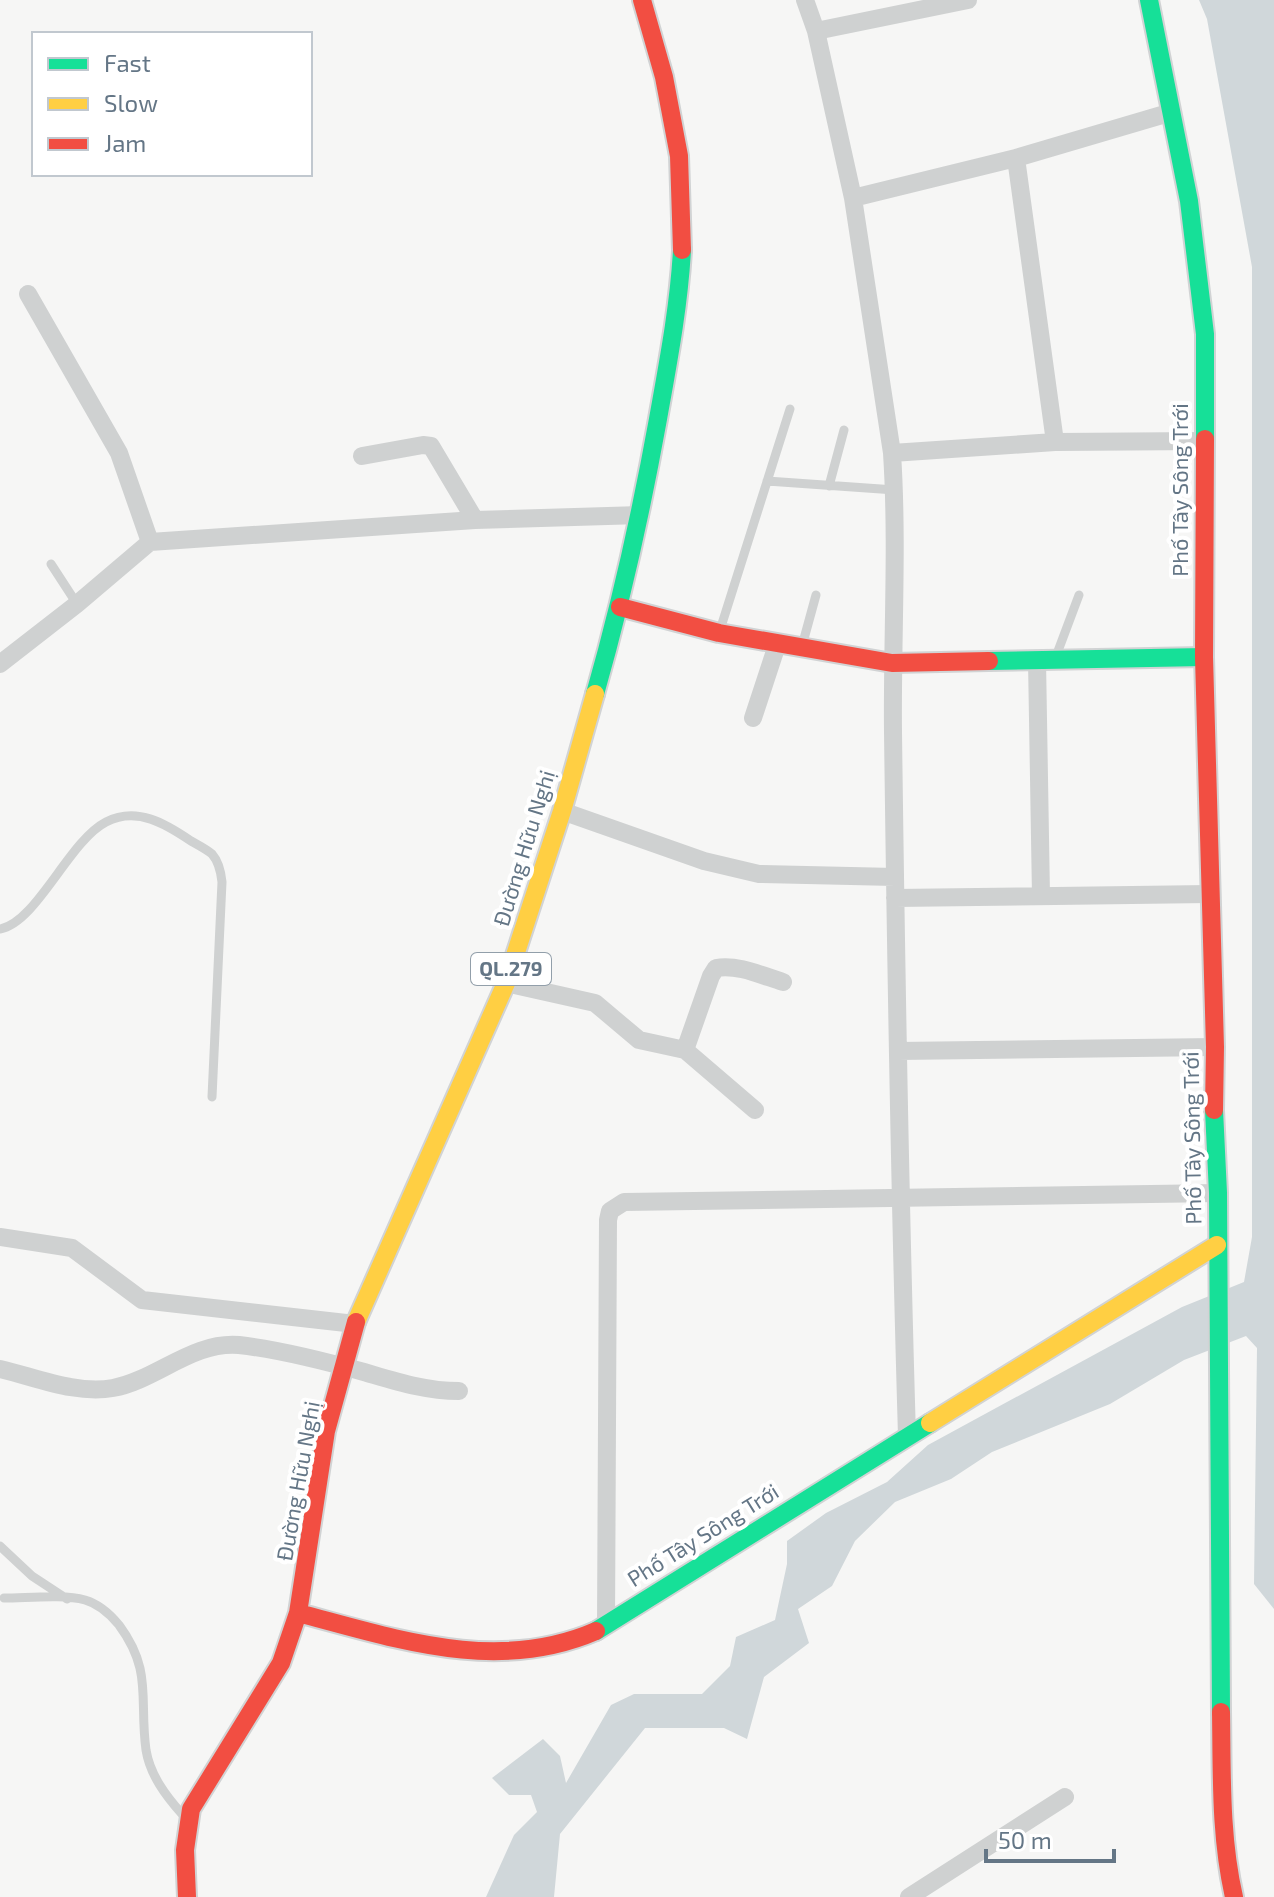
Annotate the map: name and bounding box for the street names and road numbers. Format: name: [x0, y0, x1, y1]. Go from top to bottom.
street label: Phố Tây Sông Trới: [1166, 403, 1192, 577]
street label: Đường Hữu Nghị: [487, 767, 559, 929]
road number: QL.279: [471, 953, 551, 985]
street label: Phố Tây Sông Trới: [1176, 1051, 1206, 1225]
street label: Đường Hữu Nghị: [270, 1399, 324, 1563]
street label: Phố Tây Sông Trới: [622, 1477, 783, 1591]

